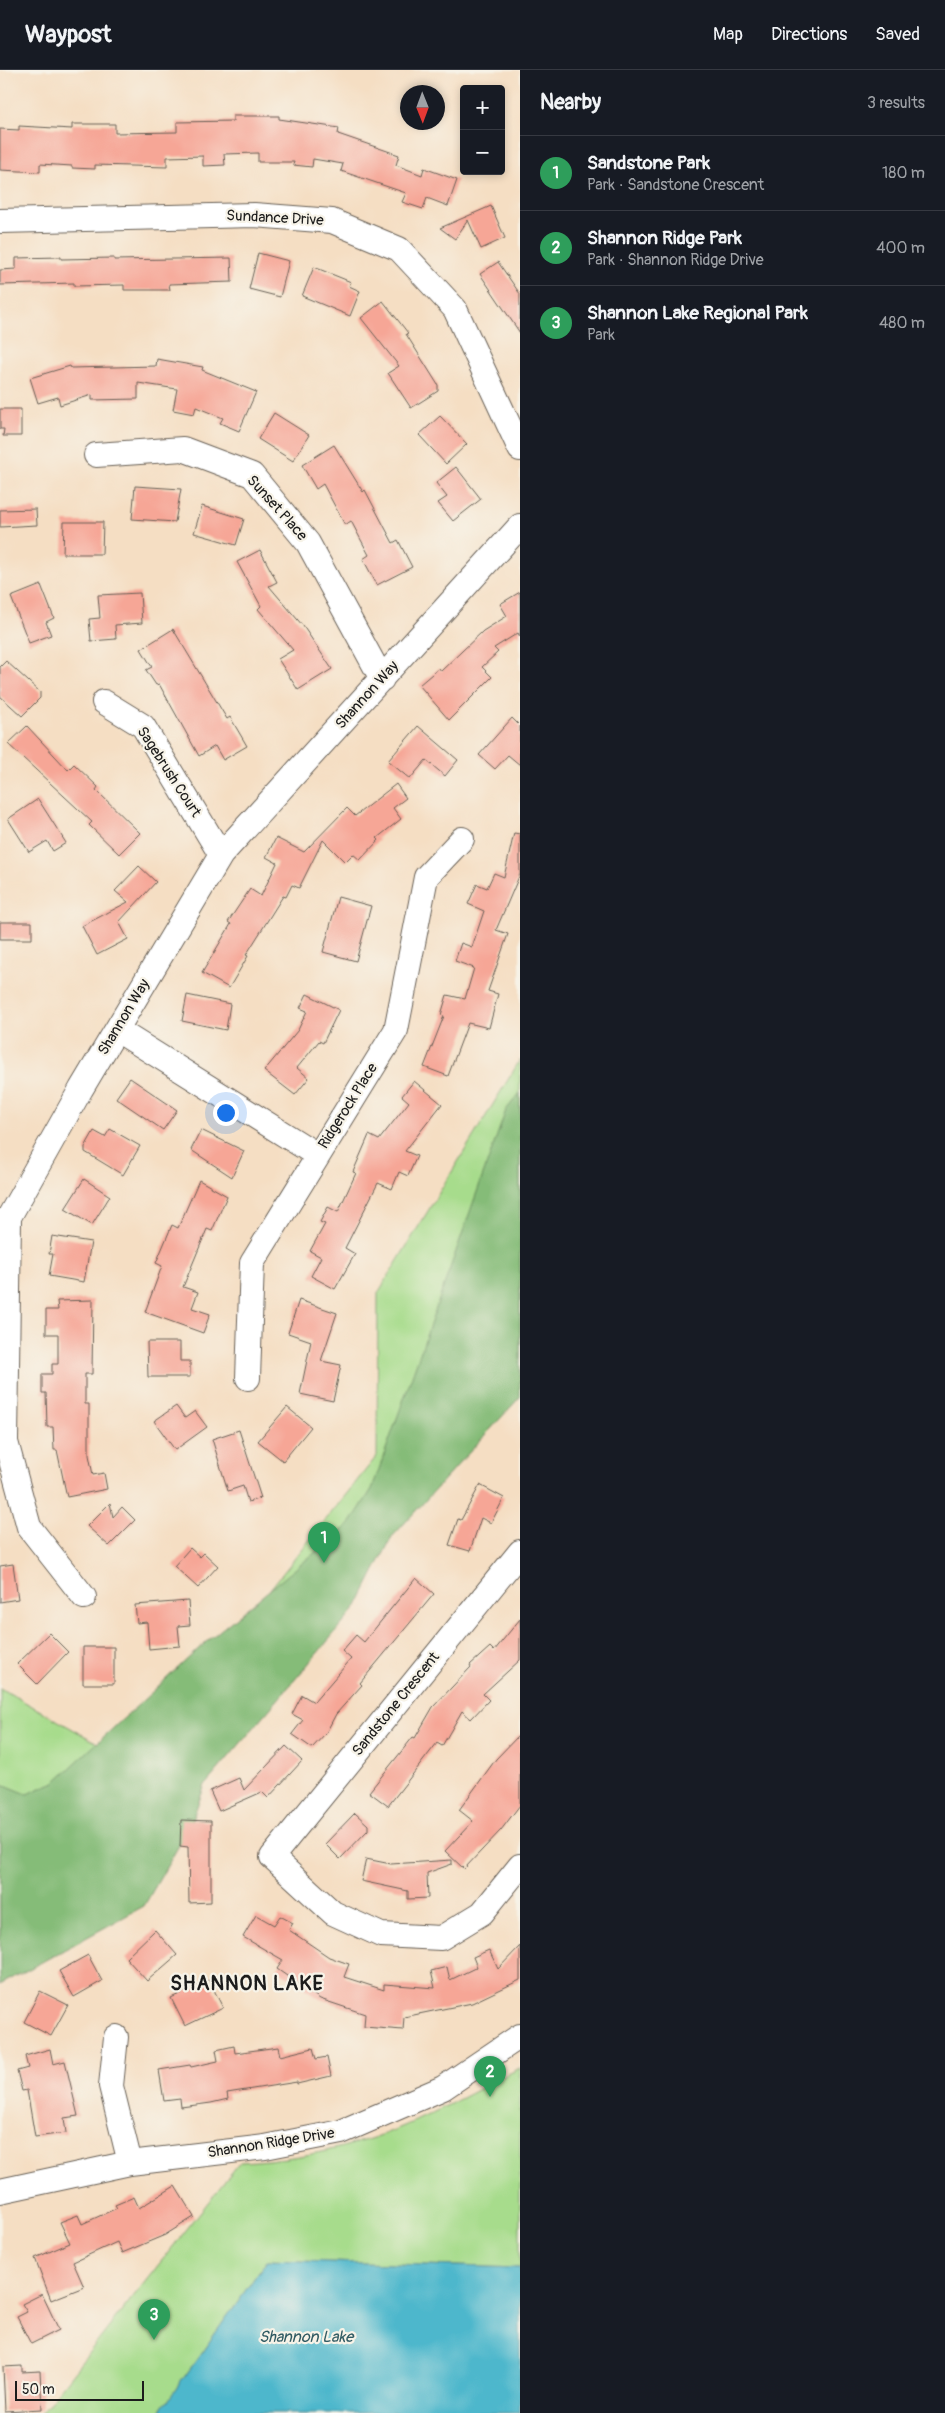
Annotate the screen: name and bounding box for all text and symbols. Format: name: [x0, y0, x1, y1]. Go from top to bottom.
text: Waypost: [25, 20, 112, 49]
text: Map: [713, 23, 743, 46]
text: Directions: [771, 23, 847, 46]
text: Saved: [875, 23, 920, 46]
north arrow: [400, 85, 445, 130]
map controls: [460, 85, 505, 175]
button: +: [460, 85, 505, 130]
text: Nearby: [540, 89, 601, 116]
text: 3 results: [867, 93, 925, 113]
button: −: [460, 130, 505, 175]
text: Sandstone Park: [587, 151, 710, 175]
text: 1: [553, 163, 559, 183]
text: 180 m: [882, 163, 925, 183]
text: Park · Sandstone Crescent: [587, 175, 764, 195]
street label: Sundance Drive: [226, 206, 325, 230]
text: Shannon Ridge Park: [587, 226, 742, 250]
text: 2: [552, 238, 560, 258]
text: 400 m: [876, 238, 925, 258]
text: Park · Shannon Ridge Drive: [587, 250, 764, 270]
text: Shannon Lake Regional Park: [587, 301, 808, 325]
text: 3: [552, 313, 560, 333]
text: 480 m: [879, 313, 925, 333]
text: Park: [587, 325, 615, 345]
street label: Sunset Place: [243, 471, 312, 545]
street label: Shannon Way: [331, 656, 403, 733]
street label: Sagebrush Court: [133, 723, 206, 822]
street label: Shannon Way: [94, 975, 154, 1059]
street label: Ridgerock Place: [314, 1059, 382, 1152]
your location: [213, 1100, 239, 1126]
pin: 1: [308, 1522, 340, 1563]
street label: Sandstone Crescent: [348, 1647, 444, 1760]
district label: SHANNON LAKE: [170, 1971, 324, 1996]
pin: 2: [474, 2056, 506, 2097]
street label: Shannon Ridge Drive: [206, 2124, 336, 2162]
pin: 3: [138, 2299, 170, 2340]
water label: Shannon Lake: [259, 2327, 355, 2347]
scale bar: [15, 2378, 144, 2401]
text: 50 m: [22, 2381, 55, 2398]

